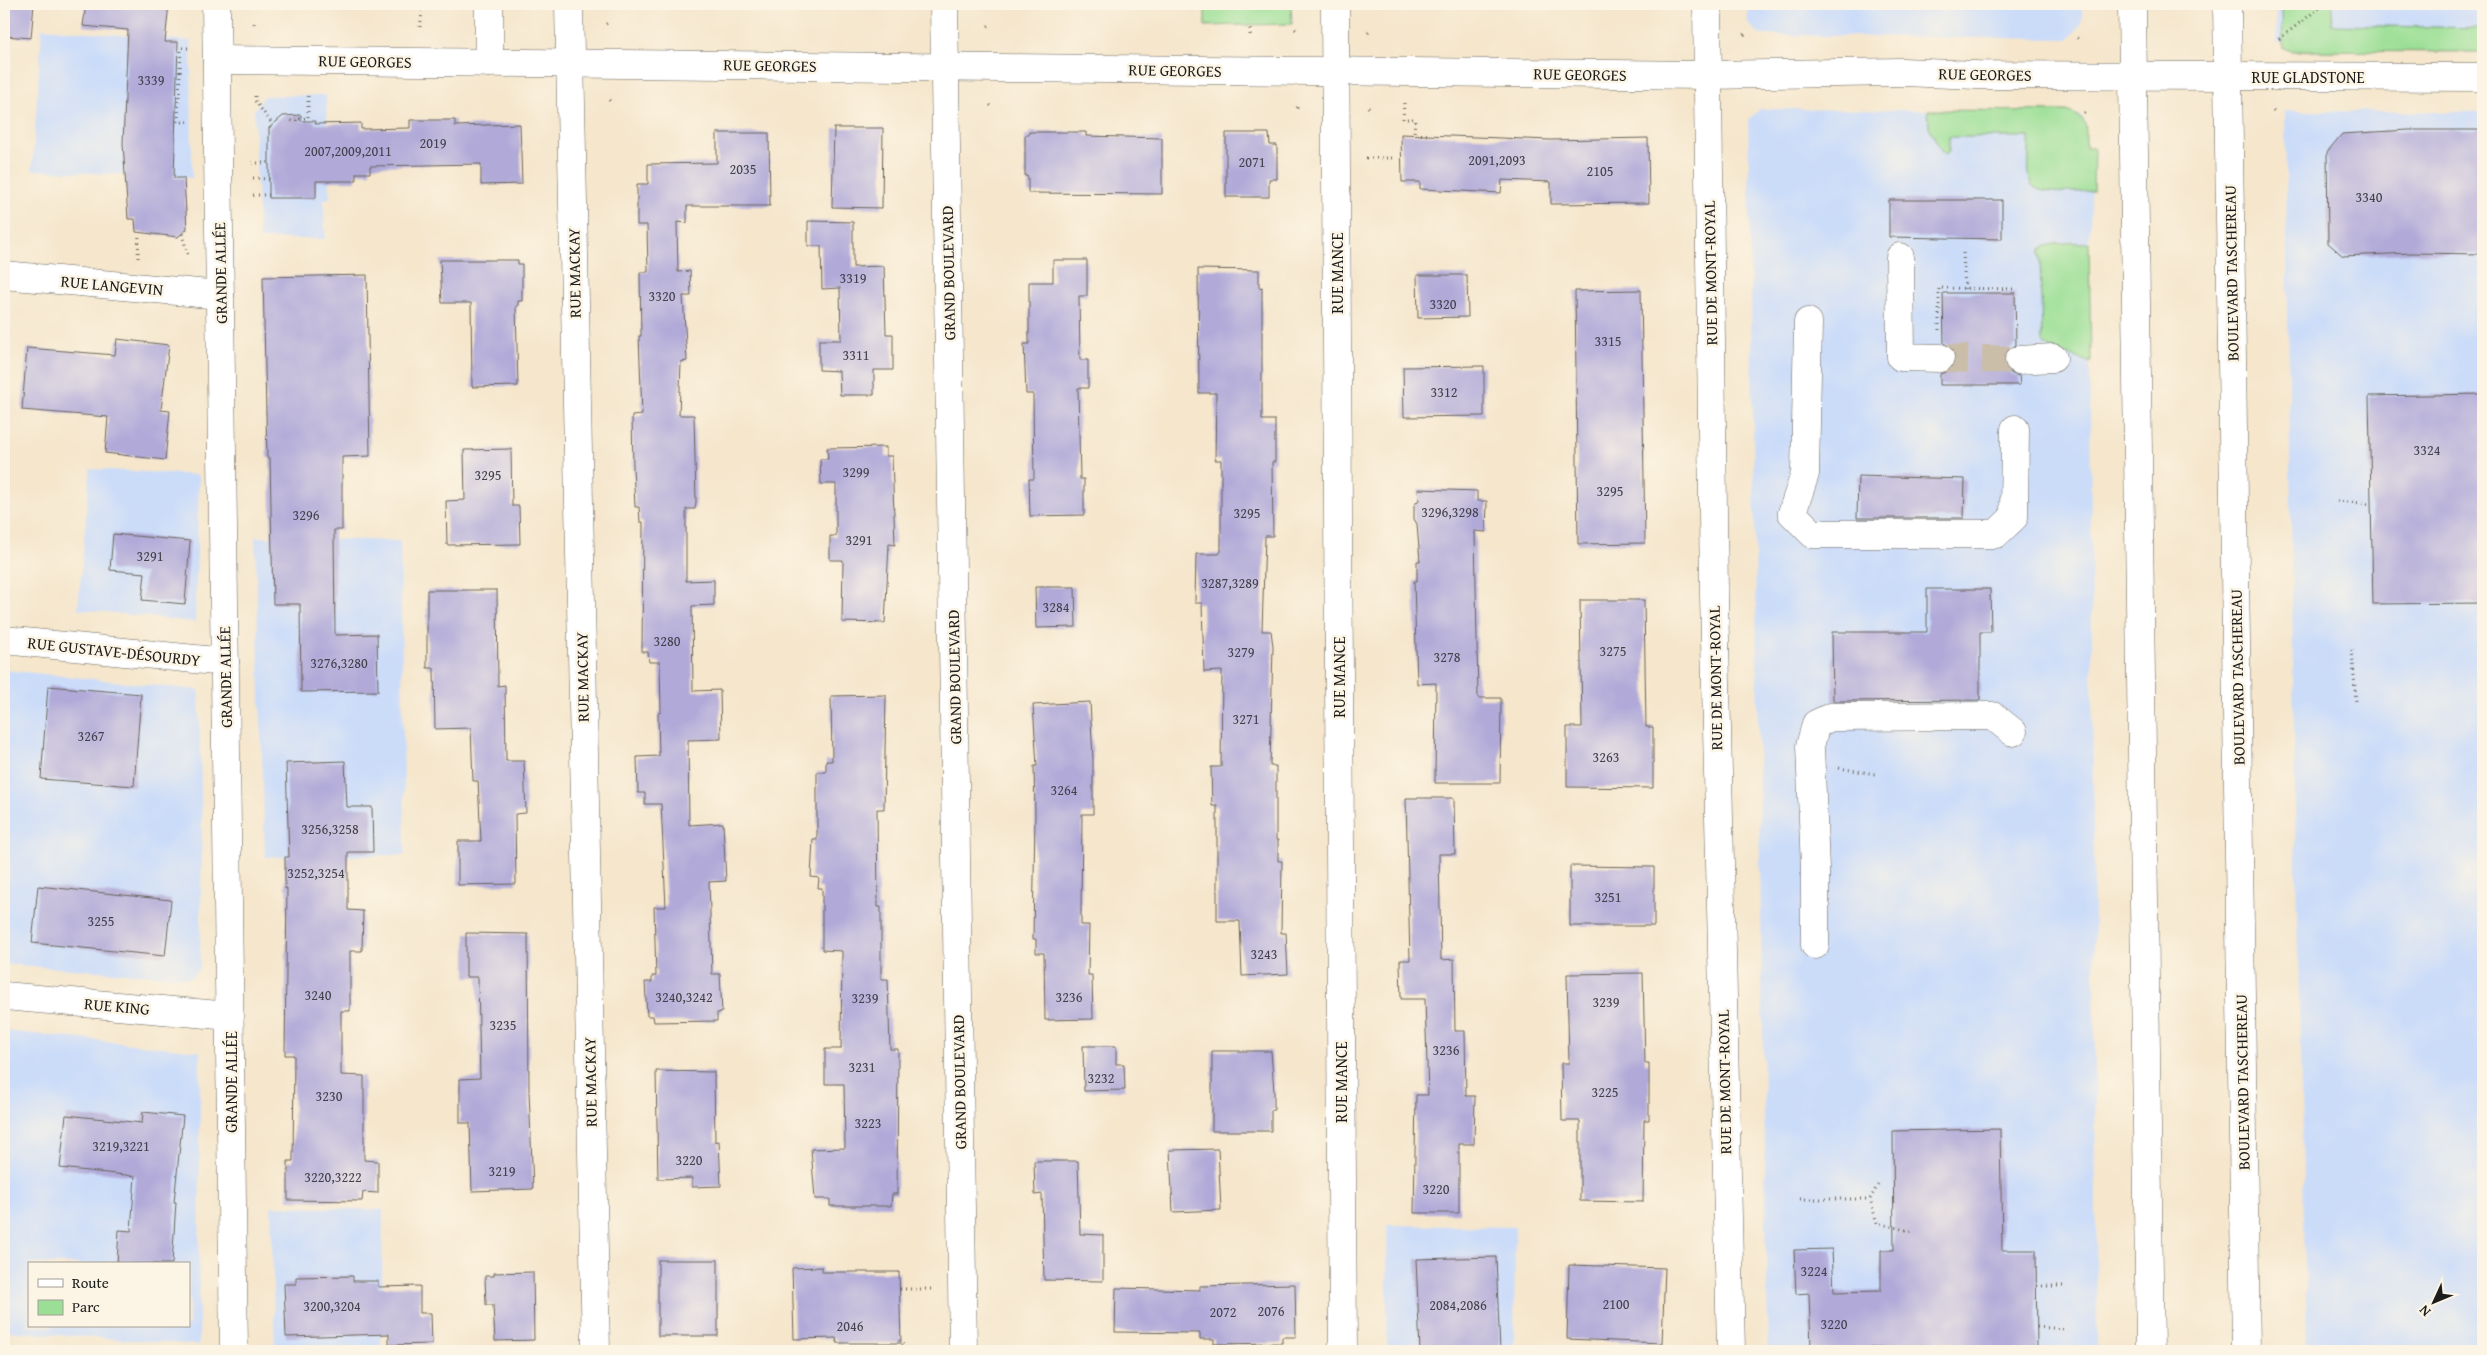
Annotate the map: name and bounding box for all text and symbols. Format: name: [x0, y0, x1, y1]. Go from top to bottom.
street label: RUE GEORGES: [318, 48, 412, 74]
street label: RUE GEORGES: [723, 52, 817, 78]
street label: RUE GEORGES: [1128, 57, 1222, 83]
street label: RUE GEORGES: [1533, 61, 1627, 87]
street label: RUE GEORGES: [1938, 61, 2032, 87]
street label: RUE GLADSTONE: [2251, 65, 2365, 89]
house number: 3339: [138, 70, 165, 90]
house number: 2019: [420, 133, 447, 153]
house number: 2007,2009,2011: [304, 141, 392, 161]
house number: 2091,2093: [1468, 150, 1526, 170]
house number: 2071: [1239, 152, 1265, 172]
house number: 2035: [730, 159, 756, 179]
house number: 2105: [1587, 161, 1613, 181]
street label: BOULEVARD TASCHEREAU: [2217, 184, 2245, 361]
house number: 3340: [2356, 187, 2383, 207]
street label: RUE DE MONT-ROYAL: [1697, 200, 1723, 346]
street label: GRAND BOULEVARD: [935, 205, 961, 341]
street label: GRANDE ALLÉE: [207, 222, 233, 324]
street label: RUE MACKAY: [561, 227, 587, 318]
street label: RUE MANCE: [1325, 232, 1349, 314]
house number: 3319: [840, 268, 867, 288]
street label: RUE LANGEVIN: [60, 269, 165, 301]
house number: 3320: [649, 286, 676, 306]
house number: 3320: [1430, 294, 1457, 314]
house number: 3315: [1595, 331, 1621, 351]
house number: 3311: [843, 345, 869, 365]
house number: 3312: [1431, 382, 1457, 402]
house number: 3324: [2414, 440, 2441, 460]
house number: 3299: [843, 462, 870, 482]
house number: 3295: [475, 465, 501, 485]
house number: 3295: [1597, 481, 1623, 501]
house number: 3296,3298: [1421, 502, 1479, 522]
house number: 3295: [1234, 503, 1260, 523]
house number: 3296: [293, 505, 320, 525]
house number: 3291: [846, 530, 872, 550]
house number: 3291: [137, 546, 163, 566]
house number: 3287,3289: [1201, 573, 1259, 593]
street label: BOULEVARD TASCHEREAU: [2223, 588, 2251, 765]
house number: 3284: [1043, 597, 1070, 617]
street label: RUE DE MONT-ROYAL: [1702, 605, 1728, 751]
street label: GRAND BOULEVARD: [941, 609, 967, 745]
street label: GRANDE ALLÉE: [212, 626, 238, 728]
street label: RUE GUSTAVE-DÉSOURDY: [26, 630, 202, 672]
street label: RUE MACKAY: [569, 631, 595, 722]
house number: 3280: [654, 631, 681, 651]
street label: RUE MANCE: [1327, 636, 1351, 718]
house number: 3275: [1600, 641, 1626, 661]
house number: 3279: [1228, 642, 1255, 662]
house number: 3278: [1434, 647, 1461, 667]
house number: 3276,3280: [310, 653, 368, 673]
house number: 3271: [1233, 709, 1259, 729]
house number: 3267: [78, 726, 105, 746]
house number: 3263: [1593, 747, 1619, 767]
house number: 3264: [1051, 780, 1078, 800]
house number: 3256,3258: [301, 819, 359, 839]
house number: 3252,3254: [287, 863, 345, 883]
house number: 3251: [1595, 887, 1621, 907]
house number: 3255: [88, 911, 114, 931]
house number: 3243: [1251, 944, 1277, 964]
house number: 3240: [305, 985, 332, 1005]
house number: 3240,3242: [655, 987, 713, 1007]
house number: 3236: [1056, 987, 1083, 1007]
house number: 3239: [852, 988, 879, 1008]
street label: RUE KING: [83, 991, 151, 1021]
house number: 3239: [1593, 992, 1620, 1012]
street label: BOULEVARD TASCHEREAU: [2228, 993, 2256, 1170]
street label: RUE DE MONT-ROYAL: [1711, 1009, 1737, 1155]
street label: GRAND BOULEVARD: [946, 1014, 972, 1150]
house number: 3235: [490, 1015, 516, 1035]
street label: GRANDE ALLÉE: [219, 1031, 243, 1133]
street label: RUE MACKAY: [577, 1036, 603, 1127]
house number: 3236: [1433, 1040, 1460, 1060]
street label: RUE MANCE: [1329, 1041, 1353, 1123]
house number: 3231: [849, 1057, 875, 1077]
house number: 3232: [1088, 1068, 1114, 1088]
house number: 3225: [1592, 1082, 1618, 1102]
house number: 3230: [316, 1086, 343, 1106]
house number: 3223: [855, 1113, 881, 1133]
house number: 3219,3221: [92, 1136, 150, 1156]
house number: 3220: [676, 1150, 703, 1170]
house number: 3219: [489, 1161, 516, 1181]
house number: 3220,3222: [304, 1167, 362, 1187]
house number: 3220: [1423, 1179, 1450, 1199]
house number: 3224: [1801, 1261, 1828, 1281]
legend: [28, 1262, 190, 1328]
text: Route: [72, 1272, 109, 1293]
north arrow: [2410, 1278, 2460, 1328]
house number: 2100: [1603, 1294, 1630, 1314]
house number: 2084,2086: [1429, 1295, 1487, 1315]
text: Parc: [72, 1296, 100, 1317]
house number: 3200,3204: [303, 1296, 361, 1316]
text: N: [2414, 1300, 2435, 1321]
house number: 2076: [1258, 1301, 1285, 1321]
house number: 2072: [1210, 1302, 1236, 1322]
house number: 3220: [1821, 1314, 1848, 1334]
house number: 2046: [837, 1316, 864, 1336]

